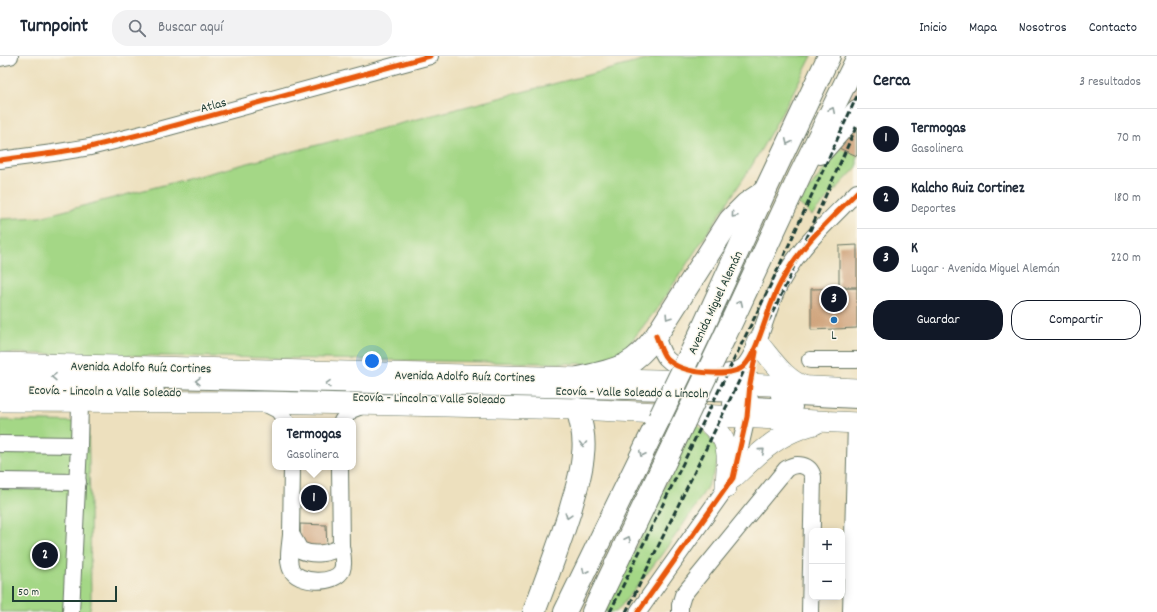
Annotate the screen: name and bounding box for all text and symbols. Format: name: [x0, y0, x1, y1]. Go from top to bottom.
search box: [112, 10, 392, 46]
text: Turnpoint: [20, 14, 88, 41]
icon: search: [126, 17, 148, 39]
text: Buscar aquí: [158, 17, 223, 39]
text: Inicio: [919, 18, 947, 38]
text: Mapa: [969, 18, 997, 38]
text: Nosotros: [1019, 18, 1067, 38]
text: Contacto: [1089, 18, 1137, 38]
text: Cerca: [873, 70, 910, 94]
text: 3 resultados: [1079, 73, 1141, 92]
street label: Atlas: [198, 94, 229, 119]
one-way arrow: [827, 106, 835, 114]
text: Termogas: [911, 118, 966, 140]
text: 1: [885, 129, 887, 148]
text: 70 m: [1117, 129, 1141, 148]
one-way arrow: [785, 137, 793, 145]
text: Gasolinera: [911, 140, 963, 159]
text: Kalcho Ruiz Cortinez: [911, 178, 1024, 200]
text: 2: [883, 189, 889, 208]
text: 180 m: [1114, 189, 1141, 208]
text: Deportes: [911, 200, 956, 219]
one-way arrow: [732, 211, 739, 218]
text: K: [911, 238, 918, 260]
street label: Avenida Miguel Alemán: [684, 248, 749, 358]
text: 3: [883, 249, 889, 268]
text: 220 m: [1111, 249, 1141, 268]
text: Lugar · Avenida Miguel Alemán: [911, 260, 1060, 279]
pin: 3: [821, 284, 847, 314]
one-way arrow: [735, 299, 743, 307]
button: Guardar: [873, 300, 1003, 340]
button: Compartir: [1011, 300, 1141, 340]
one-way arrow: [665, 313, 673, 320]
marker: L: [829, 315, 839, 325]
place label: L: [831, 327, 837, 346]
your location: [362, 351, 382, 371]
street label: Avenida Adolfo Ruíz Cortines: [70, 358, 212, 379]
street label: Avenida Adolfo Ruíz Cortines: [394, 367, 536, 388]
one-way arrow: [51, 373, 57, 381]
one-way arrow: [195, 377, 201, 385]
one-way arrow: [325, 380, 331, 388]
street label: Ecovía - Lincoln a Valle Soleado: [28, 382, 182, 403]
street label: Ecovía - Valle Soleado a Lincoln: [555, 383, 708, 404]
street label: Ecovía - Lincoln a Valle Soleado: [352, 389, 506, 410]
popup: [272, 418, 356, 470]
text: Termogas: [286, 424, 342, 446]
one-way arrow: [579, 441, 587, 447]
text: Gasolinera: [286, 446, 339, 465]
one-way arrow: [639, 449, 647, 457]
one-way arrow: [757, 449, 765, 456]
pin: 1: [301, 483, 327, 513]
one-way arrow: [564, 513, 573, 520]
map controls: [809, 528, 845, 600]
button: +: [809, 528, 845, 564]
one-way arrow: [623, 536, 631, 543]
pin: 2: [32, 540, 58, 570]
button: −: [809, 564, 845, 600]
one-way arrow: [582, 567, 590, 574]
scale bar: [12, 584, 117, 603]
text: 50 m: [18, 585, 39, 601]

